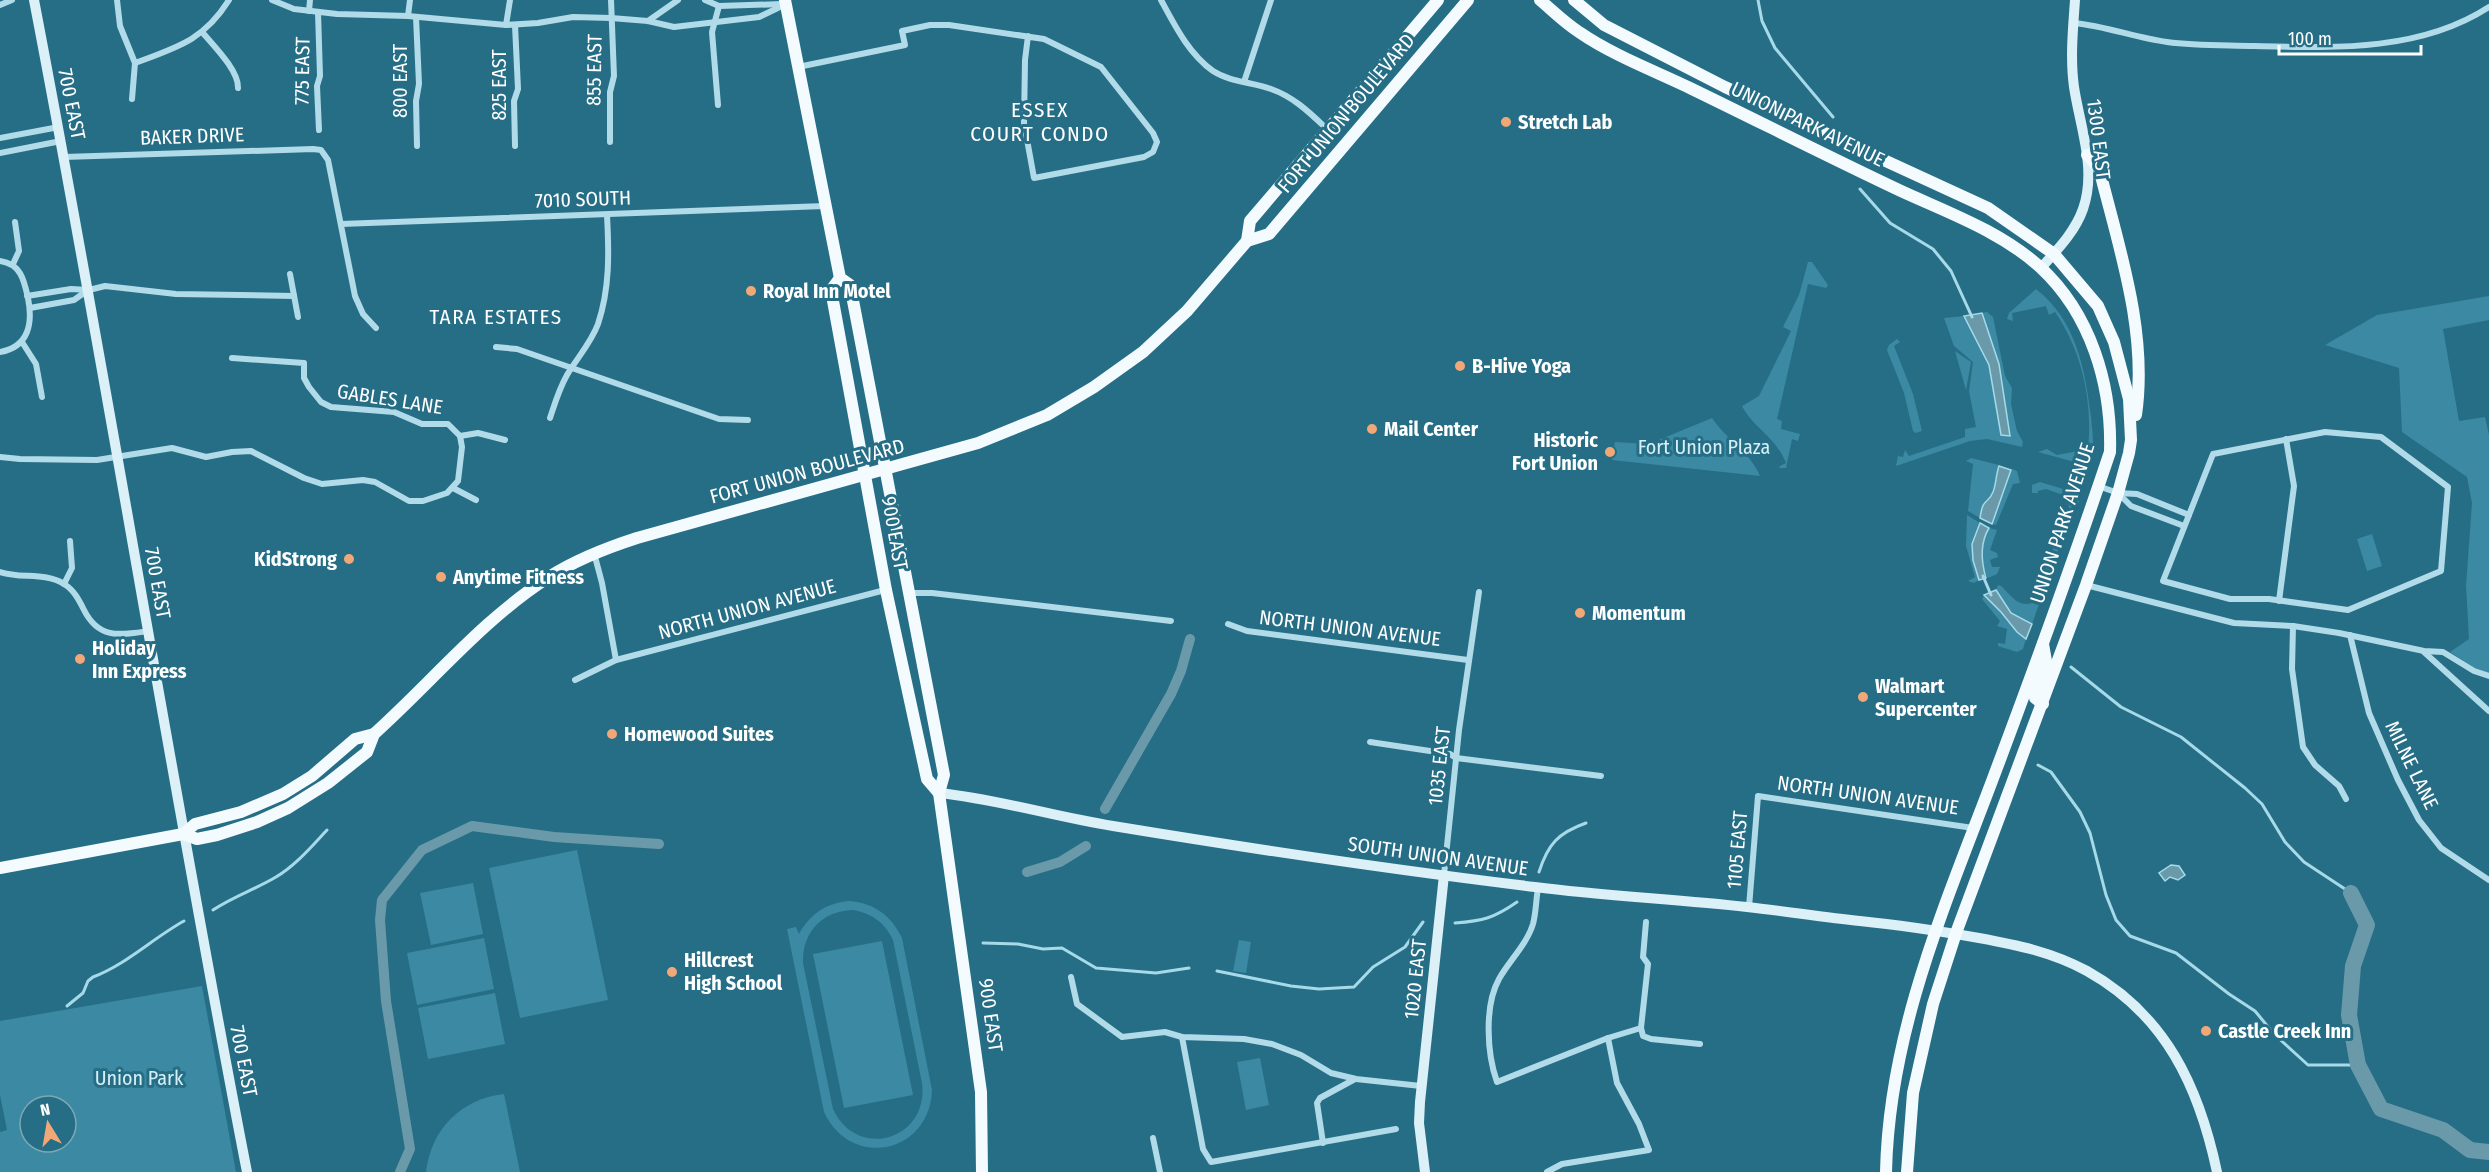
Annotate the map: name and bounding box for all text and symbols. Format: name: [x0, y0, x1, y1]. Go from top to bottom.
scale bar: [2279, 18, 2422, 56]
text: 100 m: [2288, 28, 2332, 50]
street label: FORT UNION BOULEVARD: [1272, 29, 1420, 197]
street label: 855 EAST: [581, 33, 607, 106]
street label: 775 EAST: [289, 36, 315, 105]
street label: 800 EAST: [388, 43, 412, 118]
street label: 825 EAST: [487, 49, 511, 121]
street label: 700 EAST: [53, 66, 91, 142]
street label: UNION PARK AVENUE: [1727, 76, 1889, 172]
district label: ESSEX COURT CONDO: [970, 97, 1110, 147]
street label: 1300 EAST: [2082, 97, 2116, 181]
place label: Stretch Lab: [1518, 110, 1612, 134]
marker: Stretch Lab: [1499, 115, 1513, 129]
street label: BAKER DRIVE: [139, 122, 245, 150]
street label: 7010 SOUTH: [534, 185, 632, 213]
place label: Royal Inn Motel: [763, 279, 891, 303]
marker: Royal Inn Motel: [744, 284, 758, 298]
district label: TARA ESTATES: [429, 304, 563, 330]
place label: B-Hive Yoga: [1472, 354, 1571, 378]
marker: B-Hive Yoga: [1453, 359, 1467, 373]
street label: GABLES LANE: [336, 379, 444, 419]
place label: Mail Center: [1384, 417, 1479, 441]
marker: Mail Center: [1365, 422, 1379, 436]
place label: Historic Fort Union: [1512, 428, 1598, 475]
street label: FORT UNION BOULEVARD: [707, 433, 907, 509]
park label: Fort Union Plaza: [1638, 435, 1770, 459]
street label: UNION PARK AVENUE: [2025, 440, 2099, 606]
marker: Historic Fort Union: [1603, 445, 1617, 459]
street label: 900 EAST: [877, 495, 913, 572]
street label: 700 EAST: [140, 545, 176, 621]
place label: KidStrong: [254, 547, 337, 571]
marker: KidStrong: [342, 552, 356, 566]
place label: Anytime Fitness: [452, 565, 584, 589]
marker: Anytime Fitness: [434, 570, 448, 584]
street label: NORTH UNION AVENUE: [656, 574, 838, 644]
place label: Momentum: [1592, 601, 1686, 625]
street label: NORTH UNION AVENUE: [1258, 605, 1442, 651]
marker: Momentum: [1573, 606, 1587, 620]
place label: Holiday Inn Express: [92, 636, 187, 683]
marker: Holiday Inn Express: [73, 652, 87, 666]
place label: Walmart Supercenter: [1875, 674, 1977, 721]
marker: Walmart Supercenter: [1856, 690, 1870, 704]
street label: MILNE LANE: [2380, 717, 2444, 813]
place label: Homewood Suites: [624, 722, 774, 746]
street label: 1035 EAST: [1423, 724, 1455, 807]
marker: Homewood Suites: [605, 727, 619, 741]
street label: NORTH UNION AVENUE: [1776, 770, 1960, 820]
street label: 1105 EAST: [1722, 809, 1752, 890]
street label: SOUTH UNION AVENUE: [1346, 831, 1530, 881]
street label: 1020 EAST: [1399, 937, 1431, 1020]
place label: Hillcrest High School: [684, 948, 783, 995]
marker: Hillcrest High School: [665, 965, 679, 979]
street label: 900 EAST: [974, 977, 1008, 1054]
place label: Castle Creek Inn: [2218, 1019, 2351, 1043]
street label: 700 EAST: [225, 1023, 263, 1099]
marker: Castle Creek Inn: [2199, 1024, 2213, 1038]
park label: Union Park: [95, 1066, 184, 1090]
north arrow: [18, 1094, 78, 1154]
text: N: [39, 1100, 52, 1120]

